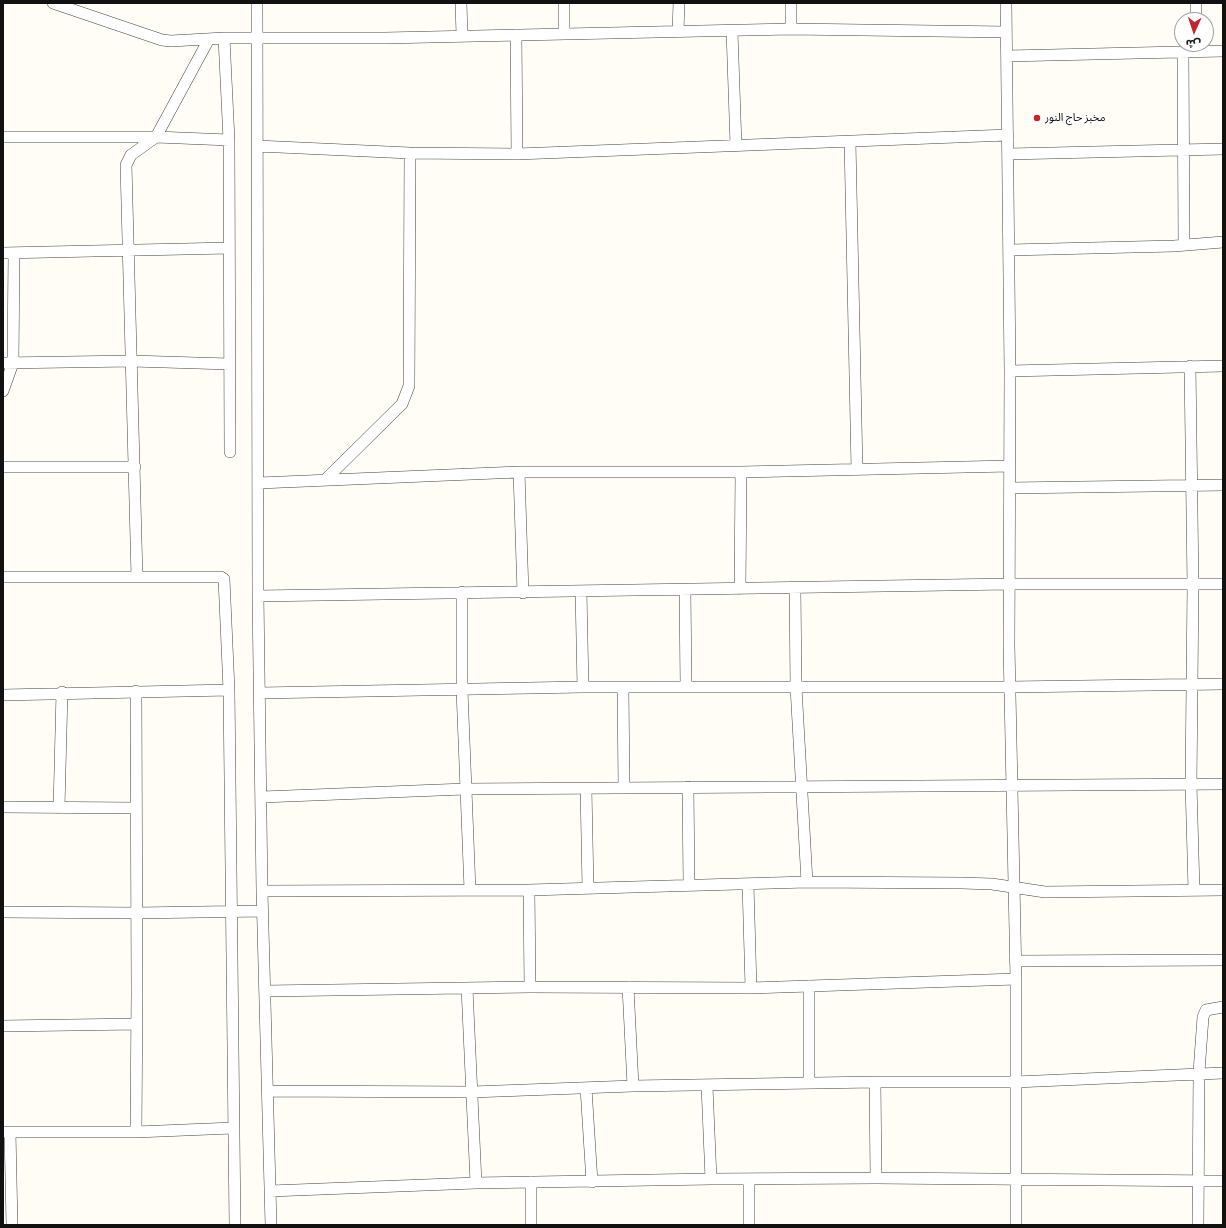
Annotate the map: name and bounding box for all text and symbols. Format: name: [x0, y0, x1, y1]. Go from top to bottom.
north arrow: [1174, 12, 1214, 52]
text: ش: [1186, 37, 1201, 50]
place label: مخبز حاج النور: [1045, 111, 1105, 125]
marker: مخبز حاج النور: [1032, 113, 1042, 123]

